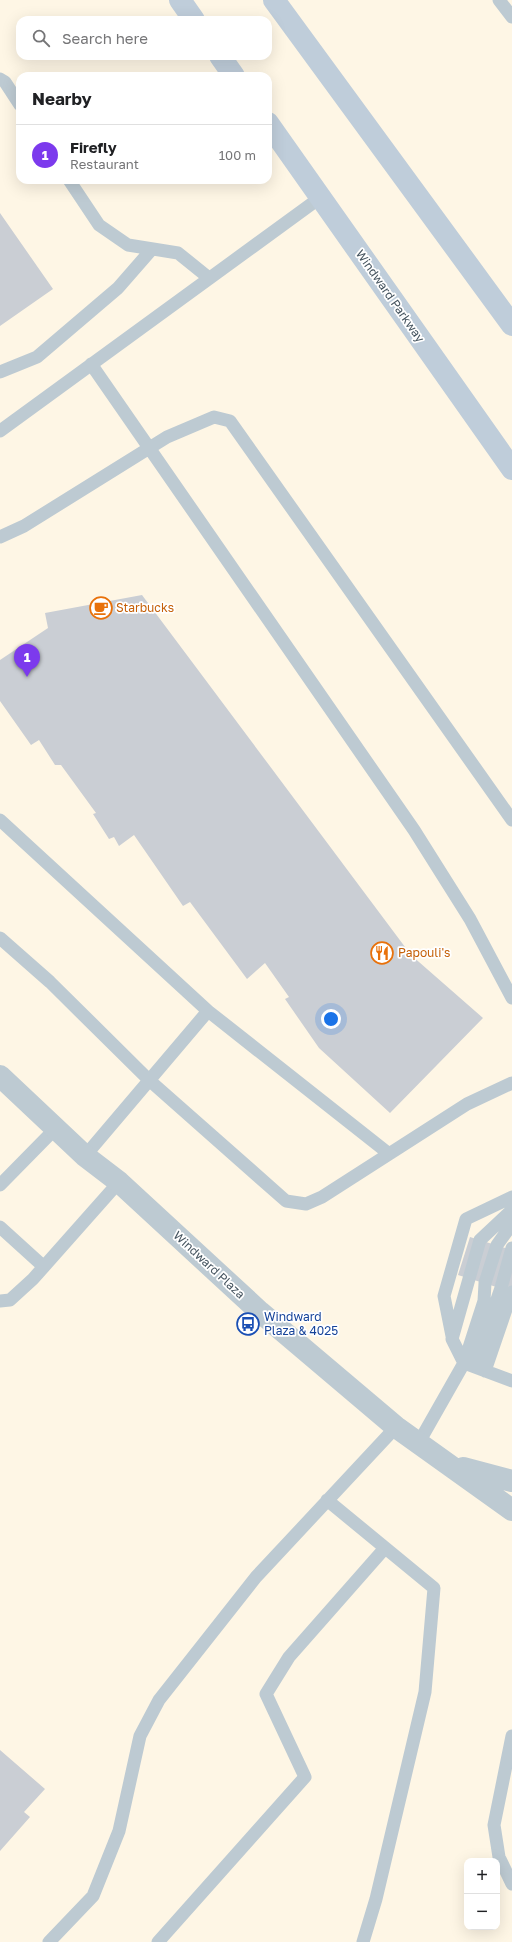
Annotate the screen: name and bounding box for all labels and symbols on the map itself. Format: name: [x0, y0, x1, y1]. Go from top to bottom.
street label: Windward Parkway: [353, 247, 428, 345]
cafe icon: Starbucks: [88, 595, 114, 621]
place label: Starbucks: [116, 600, 174, 615]
pin: 1: [14, 644, 40, 677]
restaurant icon: Papouli's: [369, 940, 395, 966]
place label: Papouli's: [398, 945, 450, 960]
your location: [321, 1009, 341, 1029]
street label: Windward Plaza: [171, 1228, 248, 1302]
place label: Windward Plaza & 4025: [264, 1309, 338, 1338]
bus stop icon: Windward Plaza & 4025: [235, 1311, 261, 1337]

